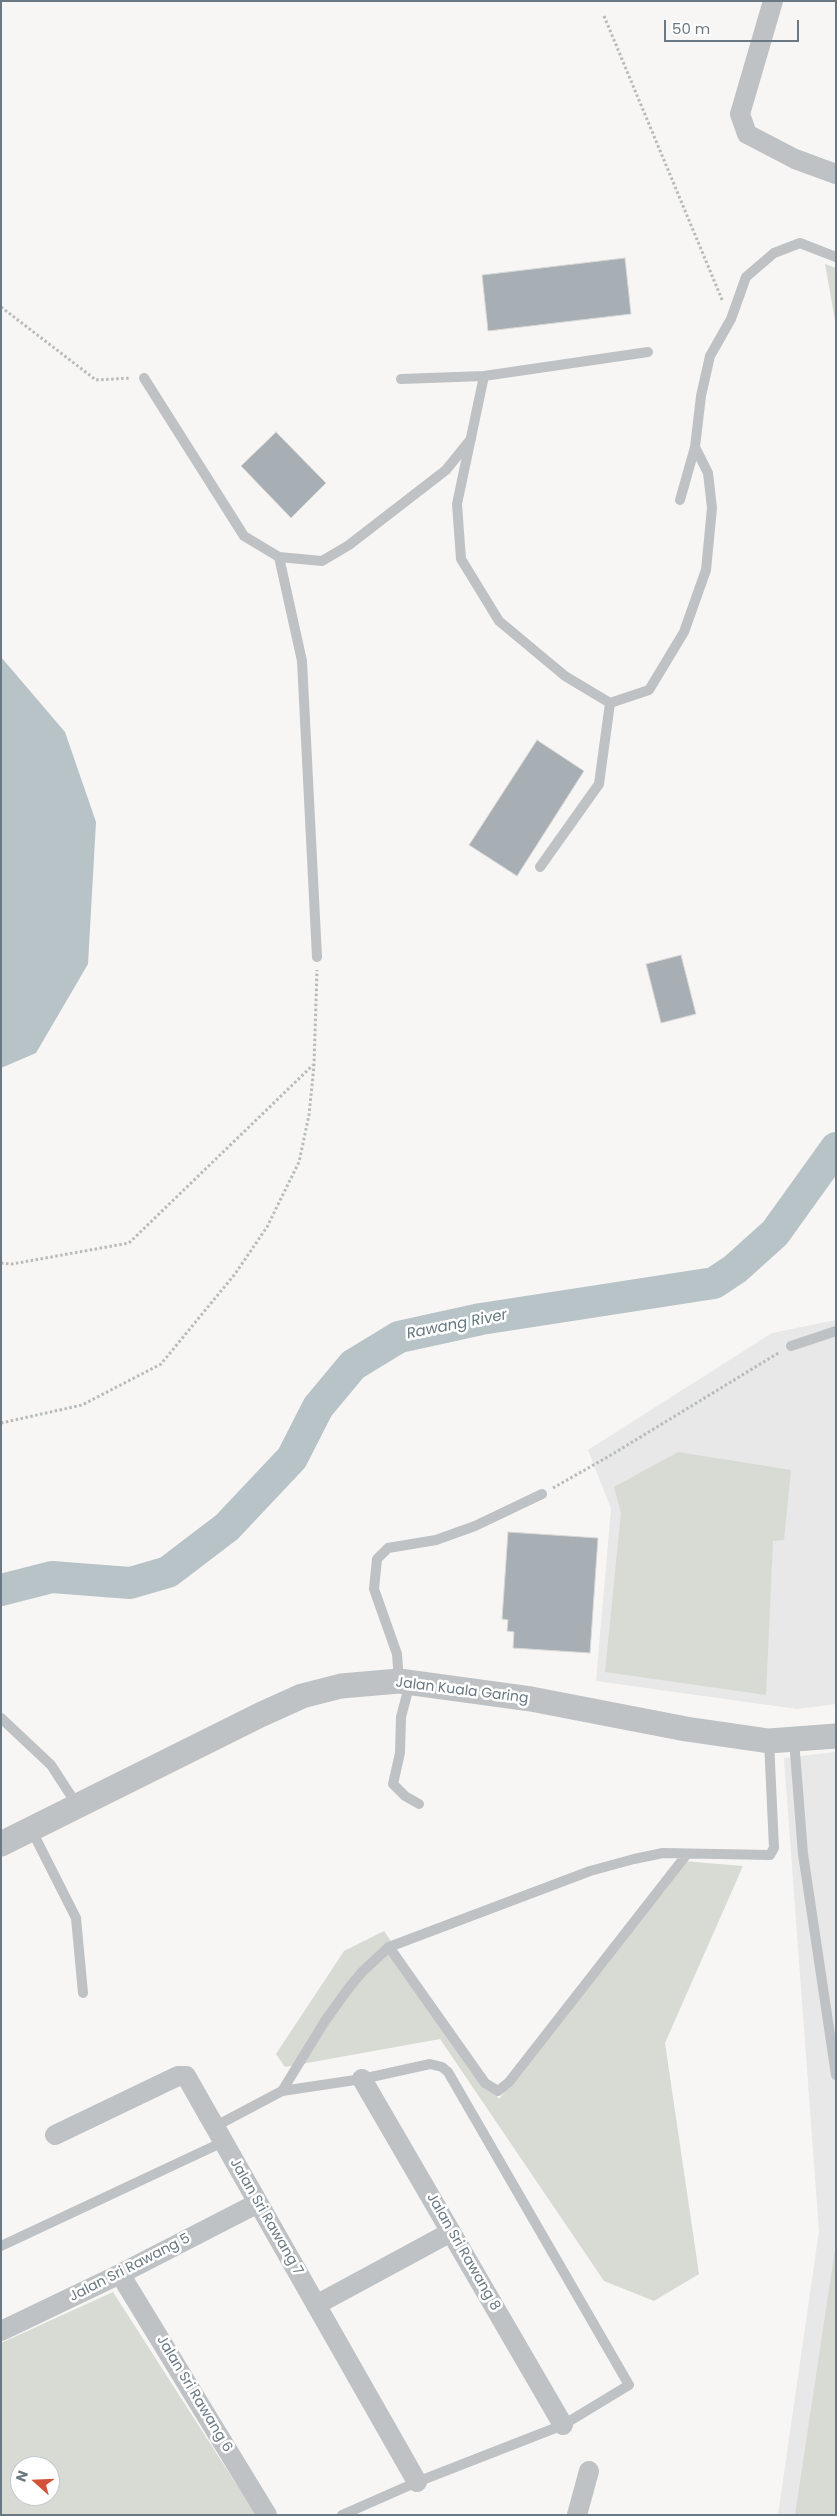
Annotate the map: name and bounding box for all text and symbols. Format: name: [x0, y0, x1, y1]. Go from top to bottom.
scale bar: [667, 10, 802, 42]
text: 50 m: [672, 18, 710, 39]
water label: Rawang River: [405, 1306, 509, 1344]
street label: Jalan Kuala Garing: [395, 1675, 529, 1707]
street label: Jalan Sri Rawang 7: [226, 2156, 306, 2278]
street label: Jalan Sri Rawang 8: [422, 2190, 504, 2314]
street label: Jalan Sri Rawang 5: [67, 2230, 193, 2306]
street label: Jalan Sri Rawang 6: [153, 2333, 235, 2455]
north arrow: [10, 2456, 60, 2506]
text: N: [11, 2468, 33, 2485]

